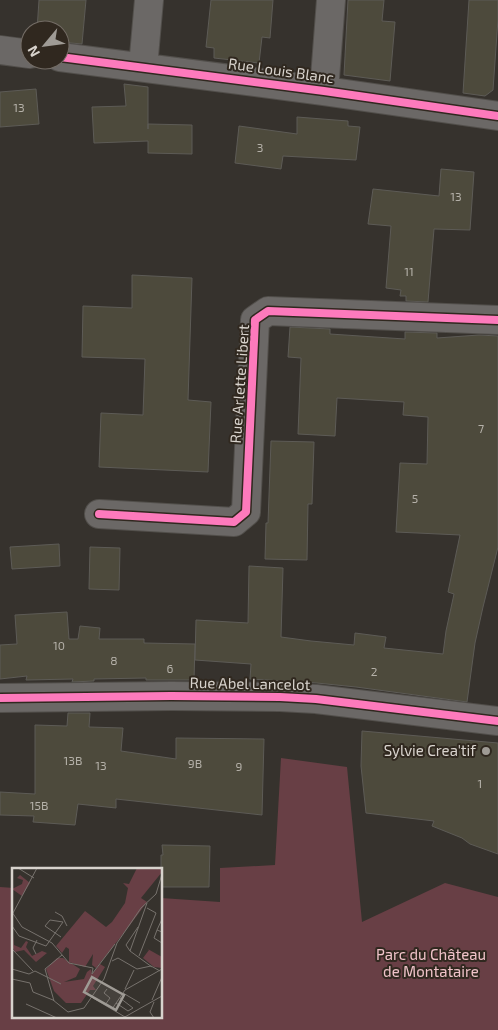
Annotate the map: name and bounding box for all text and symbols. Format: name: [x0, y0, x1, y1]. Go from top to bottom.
north arrow: [20, 20, 70, 70]
text: N: [23, 43, 43, 60]
street label: Rue Louis Blanc: [227, 54, 335, 86]
house number: 13: [13, 100, 25, 114]
house number: 3: [257, 140, 263, 154]
house number: 13: [450, 189, 462, 203]
house number: 11: [404, 264, 414, 278]
street label: Rue Arlette Libert: [226, 324, 252, 444]
house number: 7: [478, 421, 484, 435]
house number: 5: [412, 491, 418, 505]
house number: 10: [53, 638, 65, 652]
house number: 8: [110, 653, 118, 667]
house number: 6: [167, 661, 174, 675]
house number: 2: [371, 664, 378, 678]
street label: Rue Abel Lancelot: [189, 673, 311, 693]
place label: Sylvie Crea'tif: [384, 741, 476, 759]
marker: Sylvie Crea'tif: [480, 745, 492, 757]
house number: 13B: [64, 753, 82, 767]
house number: 9B: [188, 756, 202, 770]
house number: 13: [95, 758, 107, 772]
house number: 9: [236, 759, 243, 773]
house number: 1: [478, 776, 482, 790]
house number: 15B: [30, 798, 48, 812]
inset map: [12, 868, 162, 1018]
park label: Parc du Château de Montataire: [376, 945, 486, 980]

